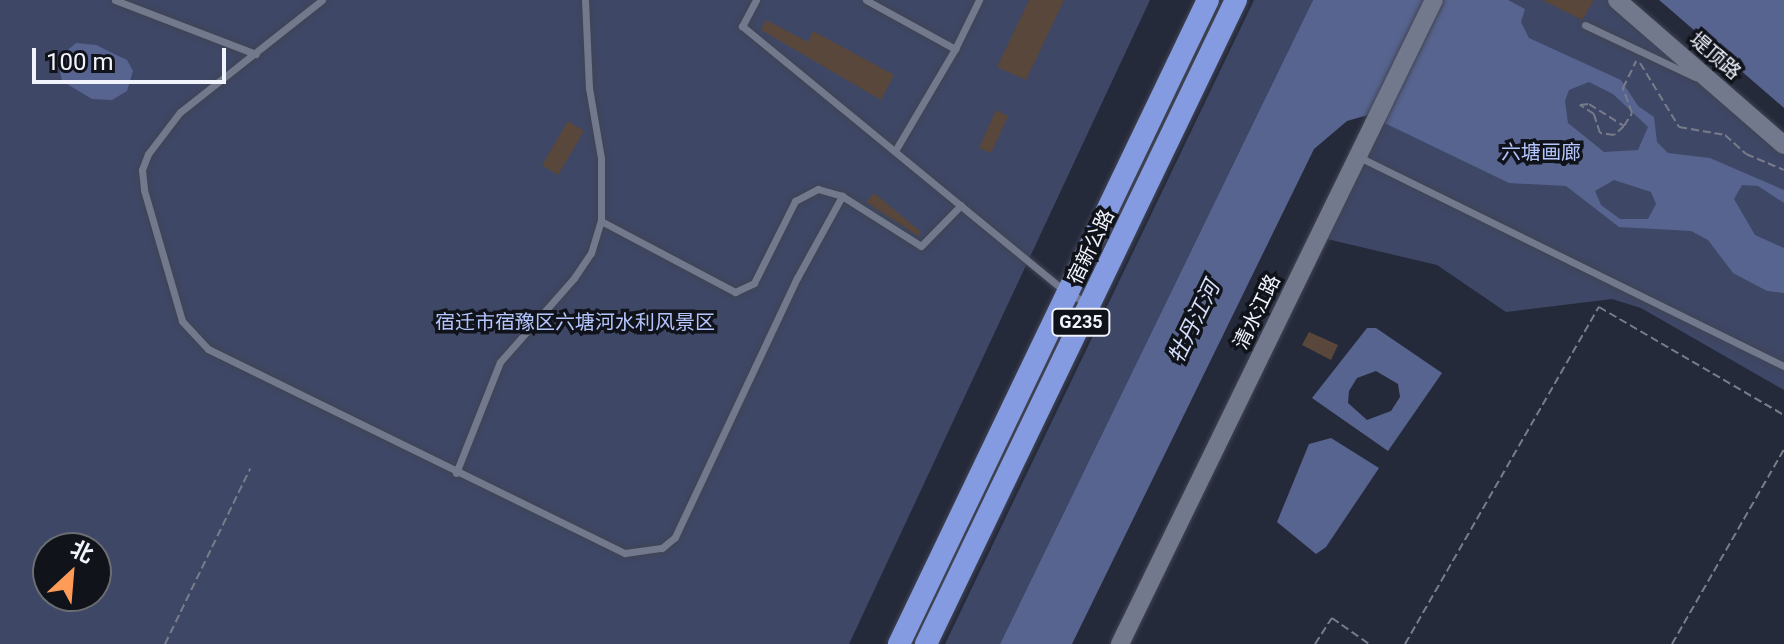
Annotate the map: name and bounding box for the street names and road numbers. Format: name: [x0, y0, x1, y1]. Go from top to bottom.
street label: 堤顶路: [1684, 27, 1746, 85]
street label: 宿新公路: [1063, 206, 1119, 288]
street label: 清水江路: [1229, 271, 1285, 353]
road number: G235: [1051, 308, 1111, 336]

